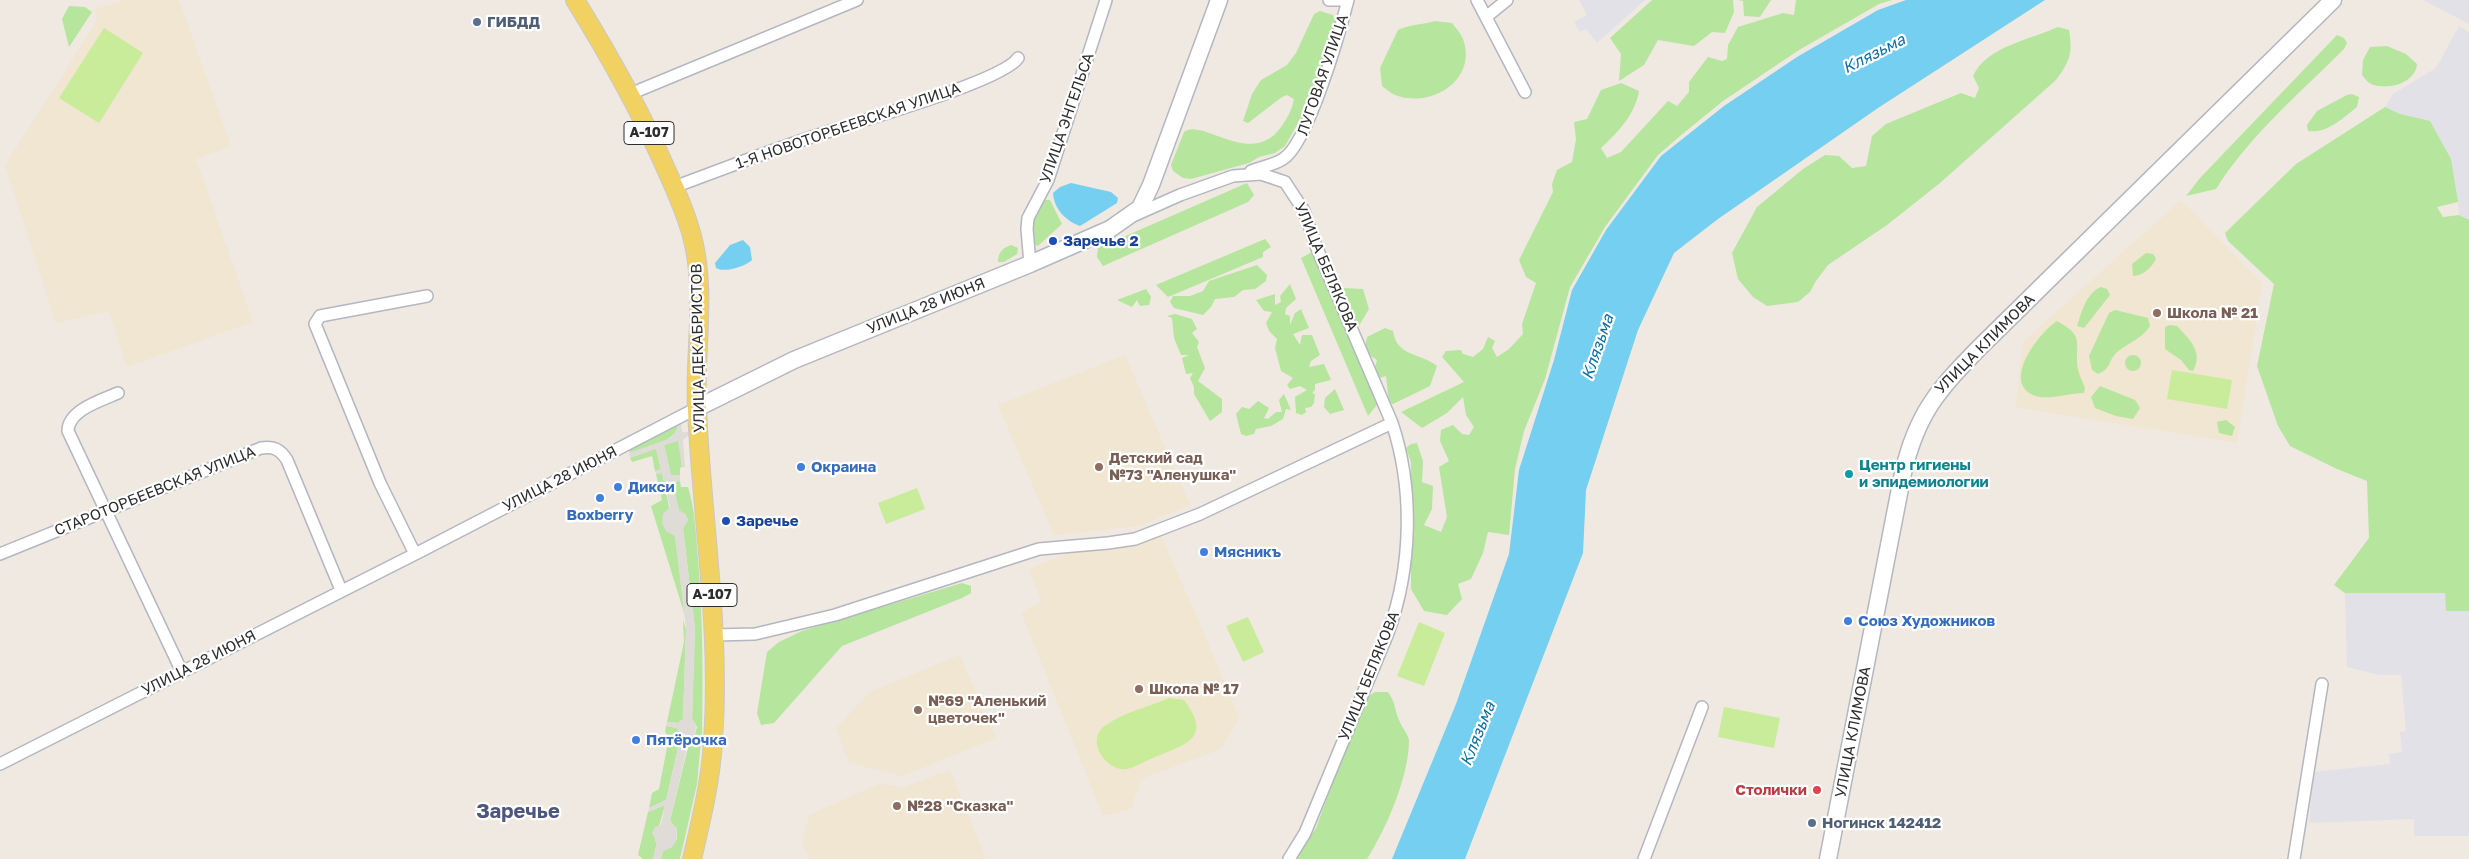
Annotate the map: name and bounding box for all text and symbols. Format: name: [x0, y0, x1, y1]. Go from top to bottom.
street label: ЛУГОВАЯ УЛИЦА: [1294, 12, 1352, 138]
place label: ГИБДД: [487, 13, 540, 31]
marker: ГИБДД: [471, 16, 483, 28]
water label: Клязьма: [1840, 30, 1908, 78]
street label: УЛИЦА ЭНГЕЛЬСА: [1036, 50, 1098, 186]
street label: 1-Я НОВОТОРБЕЕВСКАЯ УЛИЦА: [733, 79, 963, 173]
road number: А-107: [624, 122, 674, 144]
street label: УЛИЦА БЕЛЯКОВА: [1291, 200, 1361, 334]
place label: Заречье 2: [1063, 232, 1139, 250]
marker: Заречье 2: [1047, 235, 1059, 247]
street label: УЛИЦА ДЕКАБРИСТОВ: [688, 263, 708, 433]
street label: УЛИЦА 28 ИЮНЯ: [864, 274, 988, 338]
street label: УЛИЦА КЛИМОВА: [1931, 290, 2039, 398]
place label: Школа № 21: [2167, 304, 2258, 322]
marker: Школа № 21: [2151, 307, 2163, 319]
water label: Клязьма: [1578, 312, 1618, 382]
street label: СТАРОТОРБЕЕВСКАЯ УЛИЦА: [52, 442, 258, 540]
street label: УЛИЦА 28 ИЮНЯ: [500, 442, 620, 516]
place label: Детский сад №73 "Аленушка": [1109, 449, 1236, 484]
place label: Центр гигиены и эпидемиологии: [1859, 456, 1989, 491]
place label: Окраина: [811, 458, 876, 476]
marker: Окраина: [795, 461, 807, 473]
marker: Детский сад №73 "Аленушка": [1093, 461, 1105, 473]
marker: Центр гигиены и эпидемиологии: [1843, 468, 1855, 480]
place label: Дикси: [628, 478, 675, 496]
marker: Дикси: [612, 481, 624, 493]
marker: Boxberry: [594, 492, 606, 504]
place label: Boxberry: [566, 506, 634, 524]
place label: Заречье: [736, 512, 799, 530]
marker: Заречье: [720, 515, 732, 527]
place label: Мясникъ: [1214, 543, 1281, 561]
marker: Мясникъ: [1198, 546, 1210, 558]
road number: А-107: [687, 584, 737, 606]
street label: УЛИЦА БЕЛЯКОВА: [1335, 609, 1403, 743]
place label: Союз Художников: [1858, 612, 1995, 630]
marker: Союз Художников: [1842, 615, 1854, 627]
street label: УЛИЦА 28 ИЮНЯ: [139, 626, 259, 700]
street label: УЛИЦА КЛИМОВА: [1831, 665, 1875, 799]
place label: Школа № 17: [1149, 680, 1239, 698]
marker: Школа № 17: [1133, 683, 1145, 695]
place label: №69 "Аленький цветочек": [928, 692, 1046, 727]
water label: Клязьма: [1456, 699, 1500, 769]
marker: №69 "Аленький цветочек": [912, 704, 924, 716]
place label: Пятёрочка: [646, 731, 727, 749]
marker: Пятёрочка: [630, 734, 642, 746]
place label: Столички: [1735, 781, 1807, 799]
marker: Столички: [1811, 784, 1823, 796]
place label: №28 "Сказка": [907, 797, 1013, 815]
district label: Заречье: [476, 800, 560, 824]
marker: №28 "Сказка": [891, 800, 903, 812]
place label: Ногинск 142412: [1822, 814, 1941, 832]
marker: Ногинск 142412: [1806, 817, 1818, 829]

